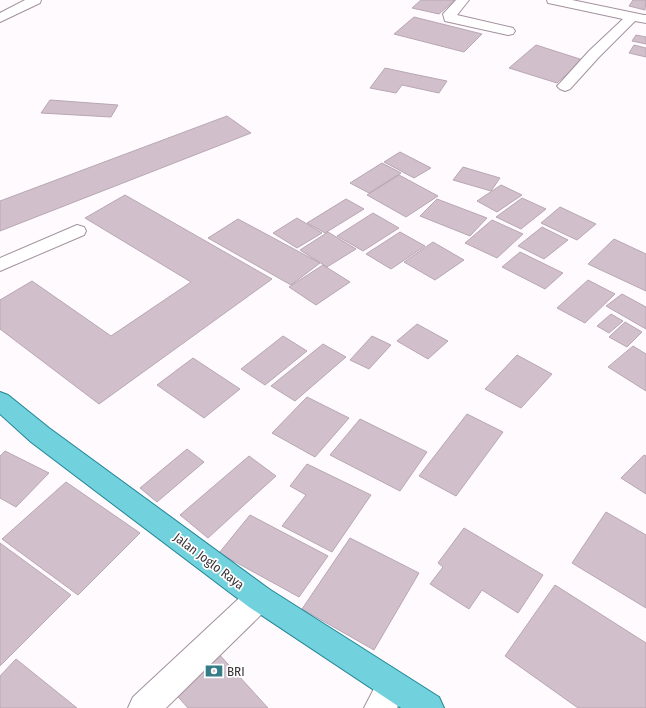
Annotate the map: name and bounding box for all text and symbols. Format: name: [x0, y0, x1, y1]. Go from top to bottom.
street label: Jalan Joglo Raya: [171, 530, 247, 592]
bank icon: BRI: [204, 661, 224, 681]
place label: BRI: [227, 664, 245, 679]

